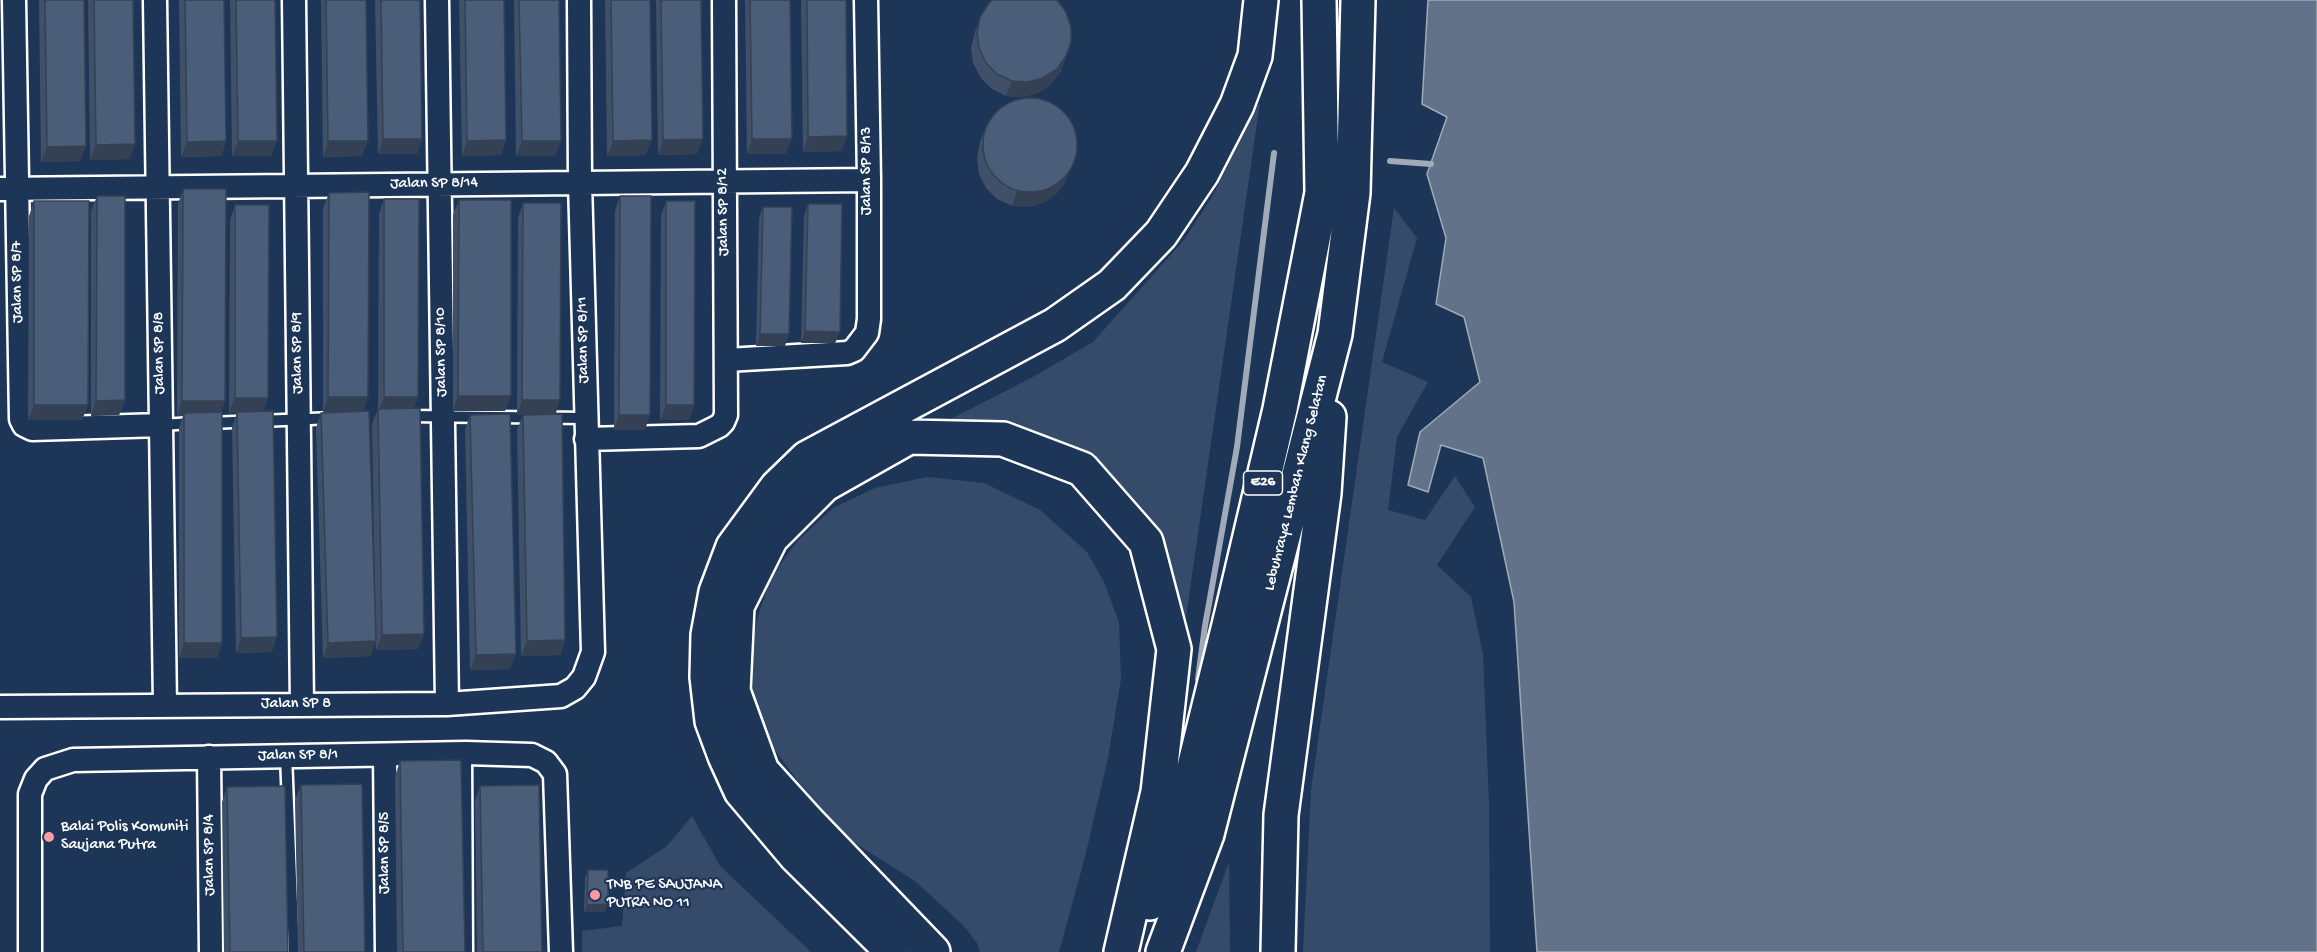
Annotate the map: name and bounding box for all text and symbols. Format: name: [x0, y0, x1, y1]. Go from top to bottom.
street label: Jalan SP 8/13: [858, 127, 878, 215]
street label: Jalan SP 8/12: [714, 168, 734, 256]
street label: Jalan SP 8/14: [390, 174, 478, 194]
street label: Jalan SP 8/7: [8, 241, 28, 323]
street label: Jalan SP 8/11: [574, 296, 594, 384]
street label: Jalan SP 8/10: [432, 307, 452, 397]
street label: Jalan SP 8/8: [150, 312, 170, 394]
street label: Jalan SP 8/9: [288, 312, 308, 394]
street label: Lebuhraya Lembah Klang Selatan: [1261, 373, 1333, 593]
road number: E26: [1244, 471, 1282, 495]
street label: Jalan SP 8: [261, 695, 331, 715]
street label: Jalan SP 8/1: [258, 746, 338, 766]
street label: Jalan SP 8/5: [376, 812, 396, 894]
street label: Jalan SP 8/4: [200, 814, 220, 896]
place label: Balai Polis Komuniti Saujana Putra: [61, 818, 189, 856]
marker: Balai Polis Komuniti Saujana Putra: [42, 830, 56, 844]
place label: TNB PE SAUJANA PUTRA NO 11: [607, 876, 722, 914]
marker: TNB PE SAUJANA PUTRA NO 11: [588, 888, 602, 902]

